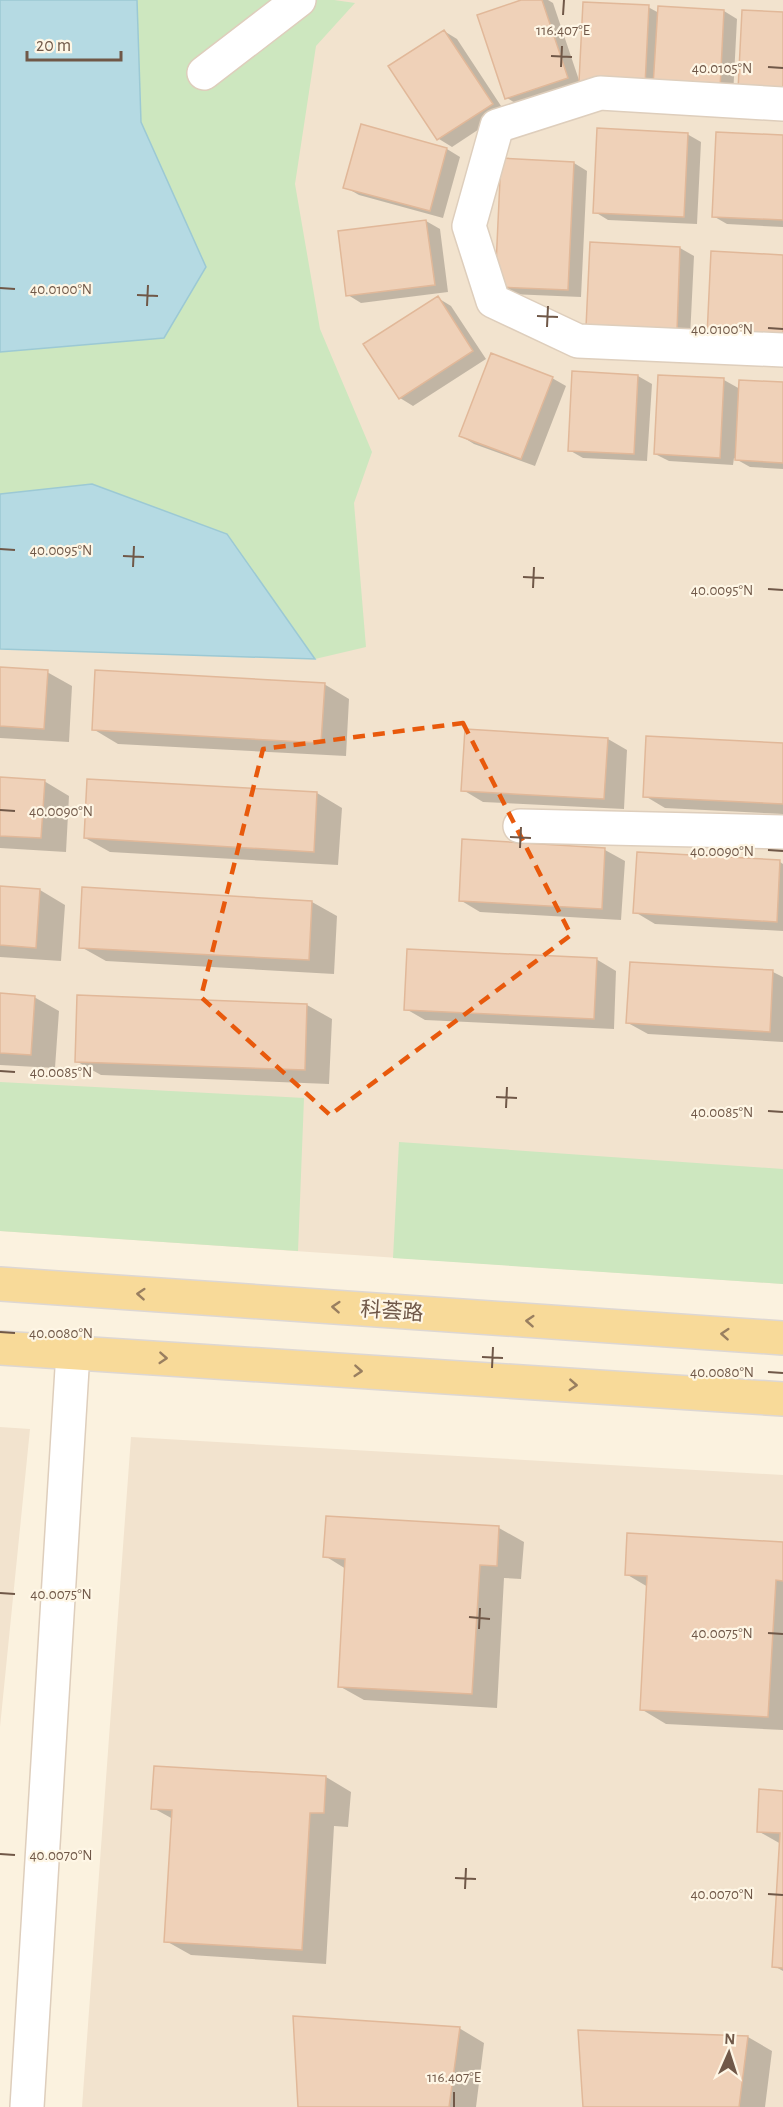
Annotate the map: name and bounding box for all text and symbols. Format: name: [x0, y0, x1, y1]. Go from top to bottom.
text: 116.407°E: [536, 23, 590, 38]
scale bar: [27, 24, 122, 62]
text: 20 m: [36, 37, 71, 55]
text: 40.0105°N: [692, 61, 752, 76]
text: 40.0100°N: [30, 282, 92, 297]
text: 40.0100°N: [691, 322, 753, 337]
text: 40.0095°N: [30, 543, 92, 558]
text: 40.0095°N: [691, 583, 753, 598]
text: 40.0090°N: [29, 804, 93, 819]
text: 40.0090°N: [690, 844, 754, 859]
text: 40.0085°N: [30, 1065, 92, 1080]
text: 40.0085°N: [691, 1105, 753, 1120]
one-way arrow: [136, 1288, 146, 1301]
street label: 科荟路: [360, 1298, 424, 1324]
one-way arrow: [331, 1301, 340, 1314]
one-way arrow: [526, 1314, 535, 1327]
text: 40.0080°N: [29, 1326, 93, 1341]
one-way arrow: [720, 1328, 729, 1341]
one-way arrow: [159, 1352, 168, 1365]
one-way arrow: [353, 1364, 362, 1377]
text: 40.0080°N: [690, 1365, 754, 1380]
one-way arrow: [569, 1378, 578, 1391]
text: 40.0075°N: [30, 1587, 92, 1602]
text: 40.0075°N: [691, 1626, 753, 1641]
text: 40.0070°N: [29, 1848, 93, 1863]
text: 40.0070°N: [690, 1887, 754, 1902]
north arrow: [699, 2023, 759, 2083]
text: N: [724, 2031, 736, 2047]
text: 116.407°E: [427, 2070, 481, 2085]

